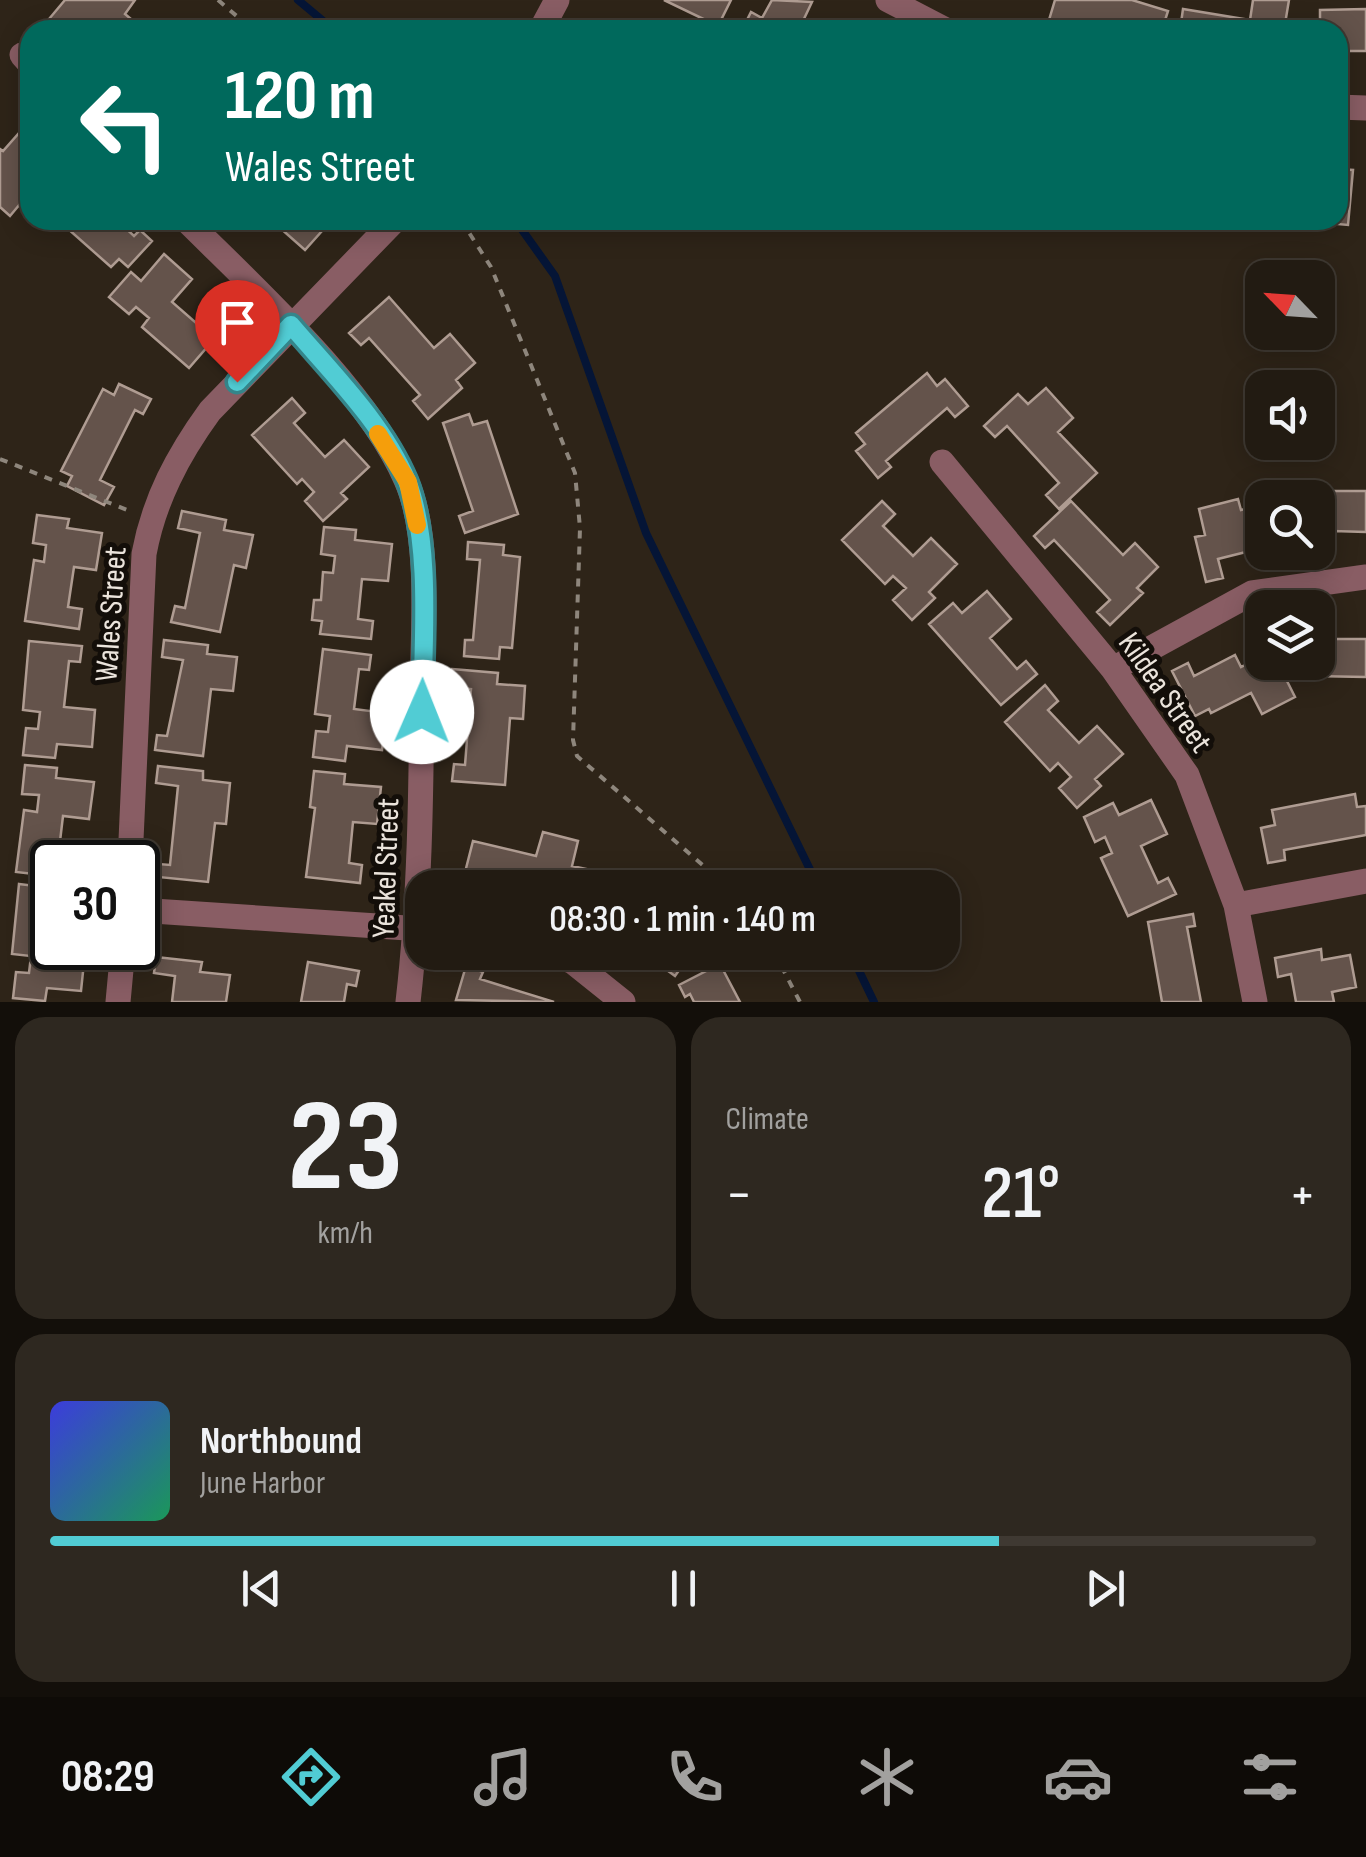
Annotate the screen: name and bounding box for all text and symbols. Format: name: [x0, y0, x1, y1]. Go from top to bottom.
text: 120 m: [225, 55, 375, 139]
icon: left: [60, 60, 190, 190]
text: Wales Street: [225, 140, 415, 195]
north arrow: [1245, 260, 1335, 350]
map controls: [1245, 260, 1335, 680]
pin: [195, 280, 280, 383]
icon: arrive: [210, 295, 265, 350]
button: sound: [1245, 370, 1335, 460]
button: search: [1245, 480, 1335, 570]
street label: Wales Street: [87, 545, 136, 683]
button: layers: [1245, 590, 1335, 680]
street label: Kildea Street: [1109, 625, 1220, 760]
position arrow: [370, 660, 474, 764]
street label: Yeakel Street: [365, 797, 408, 939]
speed limit sign: 30: [30, 840, 160, 970]
text: 08:30 · 1 min · 140 m: [549, 897, 816, 942]
text: 23: [288, 1071, 403, 1227]
text: Climate: [726, 1100, 809, 1139]
text: 21°: [981, 1149, 1060, 1240]
text: −: [726, 1162, 752, 1229]
text: +: [1289, 1162, 1316, 1229]
text: km/h: [318, 1214, 373, 1253]
text: Northbound: [200, 1419, 362, 1464]
text: June Harbor: [200, 1464, 325, 1503]
icon: previous: [234, 1561, 289, 1616]
icon: pause: [656, 1561, 711, 1616]
icon: next: [1078, 1561, 1133, 1616]
icon: directions: [276, 1742, 346, 1812]
icon: music: [468, 1742, 538, 1812]
icon: phone: [660, 1742, 730, 1812]
icon: climate: [852, 1742, 922, 1812]
icon: car: [1043, 1742, 1113, 1812]
icon: filters: [1235, 1742, 1305, 1812]
text: 08:29: [61, 1750, 155, 1805]

